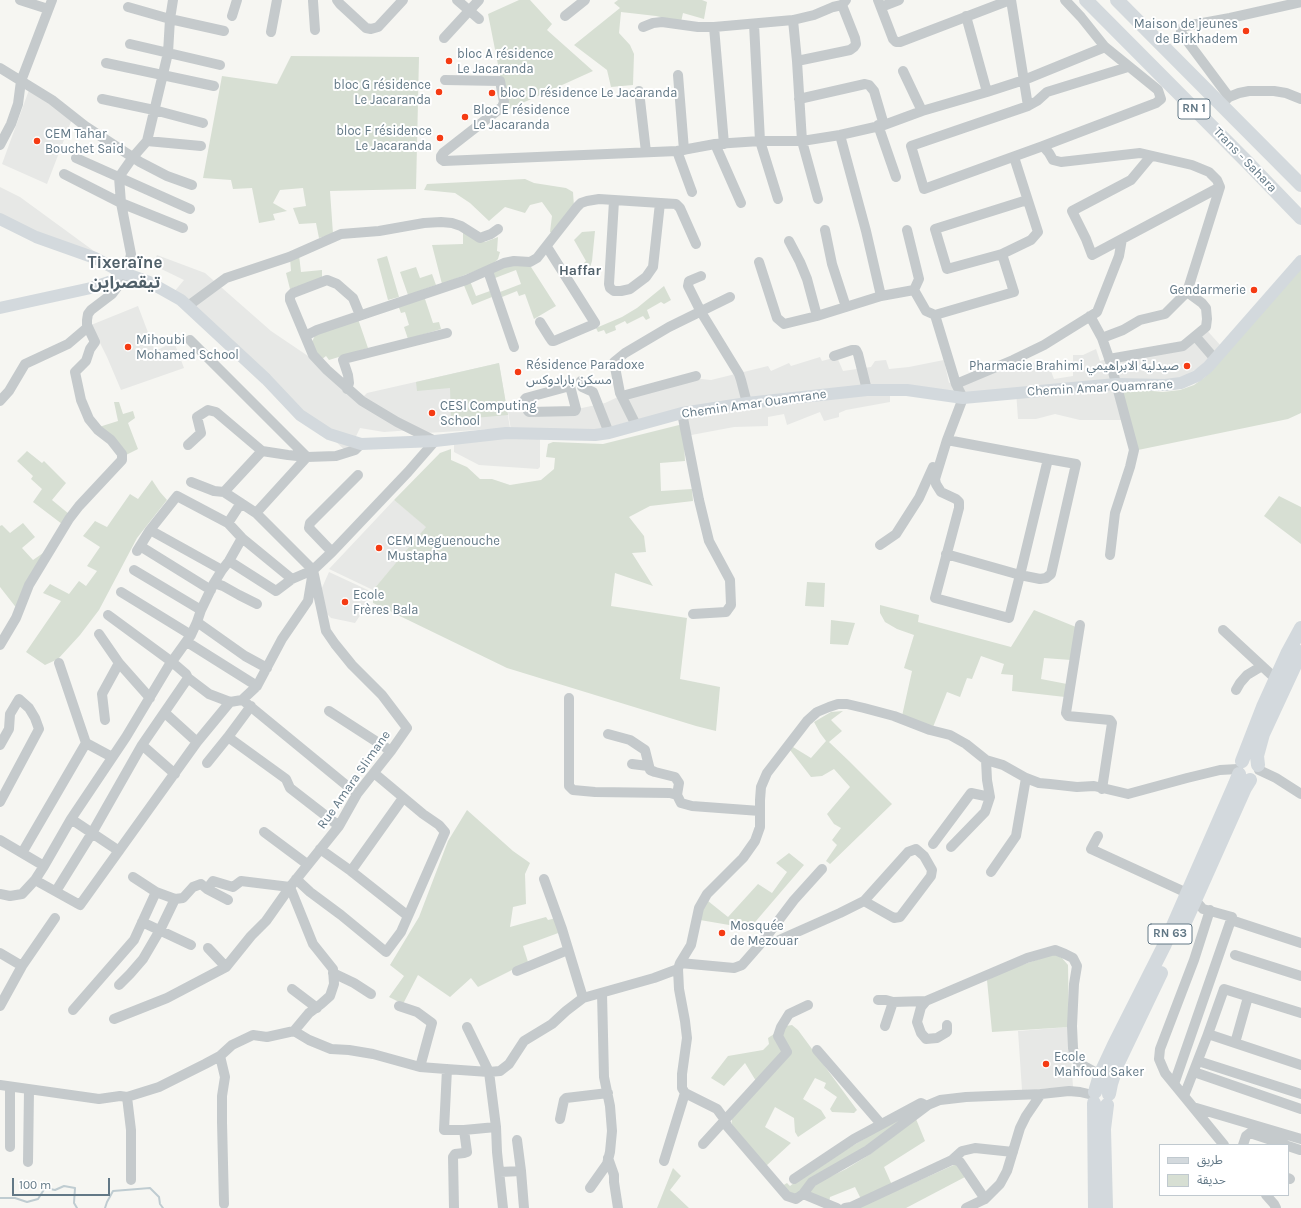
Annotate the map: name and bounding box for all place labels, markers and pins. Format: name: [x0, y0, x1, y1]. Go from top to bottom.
place label: Maison de jeunes de Birkhadem: [1134, 16, 1238, 47]
marker: Maison de jeunes de Birkhadem: [1241, 26, 1251, 36]
place label: bloc A résidence Le Jacaranda: [457, 46, 553, 77]
marker: bloc A résidence Le Jacaranda: [444, 56, 454, 66]
place label: bloc G résidence Le Jacaranda: [334, 77, 431, 108]
place label: bloc D résidence Le Jacaranda: [500, 85, 677, 101]
marker: bloc G résidence Le Jacaranda: [434, 87, 444, 97]
marker: bloc D résidence Le Jacaranda: [487, 88, 497, 98]
place label: Bloc E résidence Le Jacaranda: [473, 102, 570, 133]
marker: Bloc E résidence Le Jacaranda: [460, 112, 470, 122]
place label: bloc F résidence Le Jacaranda: [336, 123, 432, 154]
place label: CEM Tahar Bouchet Said: [45, 126, 124, 157]
marker: bloc F résidence Le Jacaranda: [435, 133, 445, 143]
marker: CEM Tahar Bouchet Said: [32, 136, 42, 146]
place label: Gendarmerie: [1169, 282, 1246, 298]
marker: Gendarmerie: [1249, 285, 1259, 295]
place label: Mihoubi Mohamed School: [136, 332, 239, 363]
marker: Mihoubi Mohamed School: [123, 342, 133, 352]
place label: Résidence Paradoxe مسكن بارادوكس: [526, 357, 644, 388]
place label: Pharmacie Brahimi صيدلية الابراهيمي: [969, 358, 1179, 374]
marker: Pharmacie Brahimi صيدلية الابراهيمي: [1182, 361, 1192, 371]
marker: Résidence Paradoxe مسكن بارادوكس: [513, 367, 523, 377]
place label: CESI Computing School: [440, 398, 537, 429]
marker: CESI Computing School: [427, 408, 437, 418]
place label: CEM Meguenouche Mustapha: [387, 533, 500, 564]
marker: CEM Meguenouche Mustapha: [374, 543, 384, 553]
place label: Ecole Frères Bala: [353, 587, 419, 618]
marker: Ecole Frères Bala: [340, 597, 350, 607]
place label: Mosquée de Mezouar: [730, 918, 798, 949]
marker: Mosquée de Mezouar: [717, 928, 727, 938]
place label: Ecole Mahfoud Saker: [1054, 1049, 1144, 1080]
marker: Ecole Mahfoud Saker: [1041, 1059, 1051, 1069]

